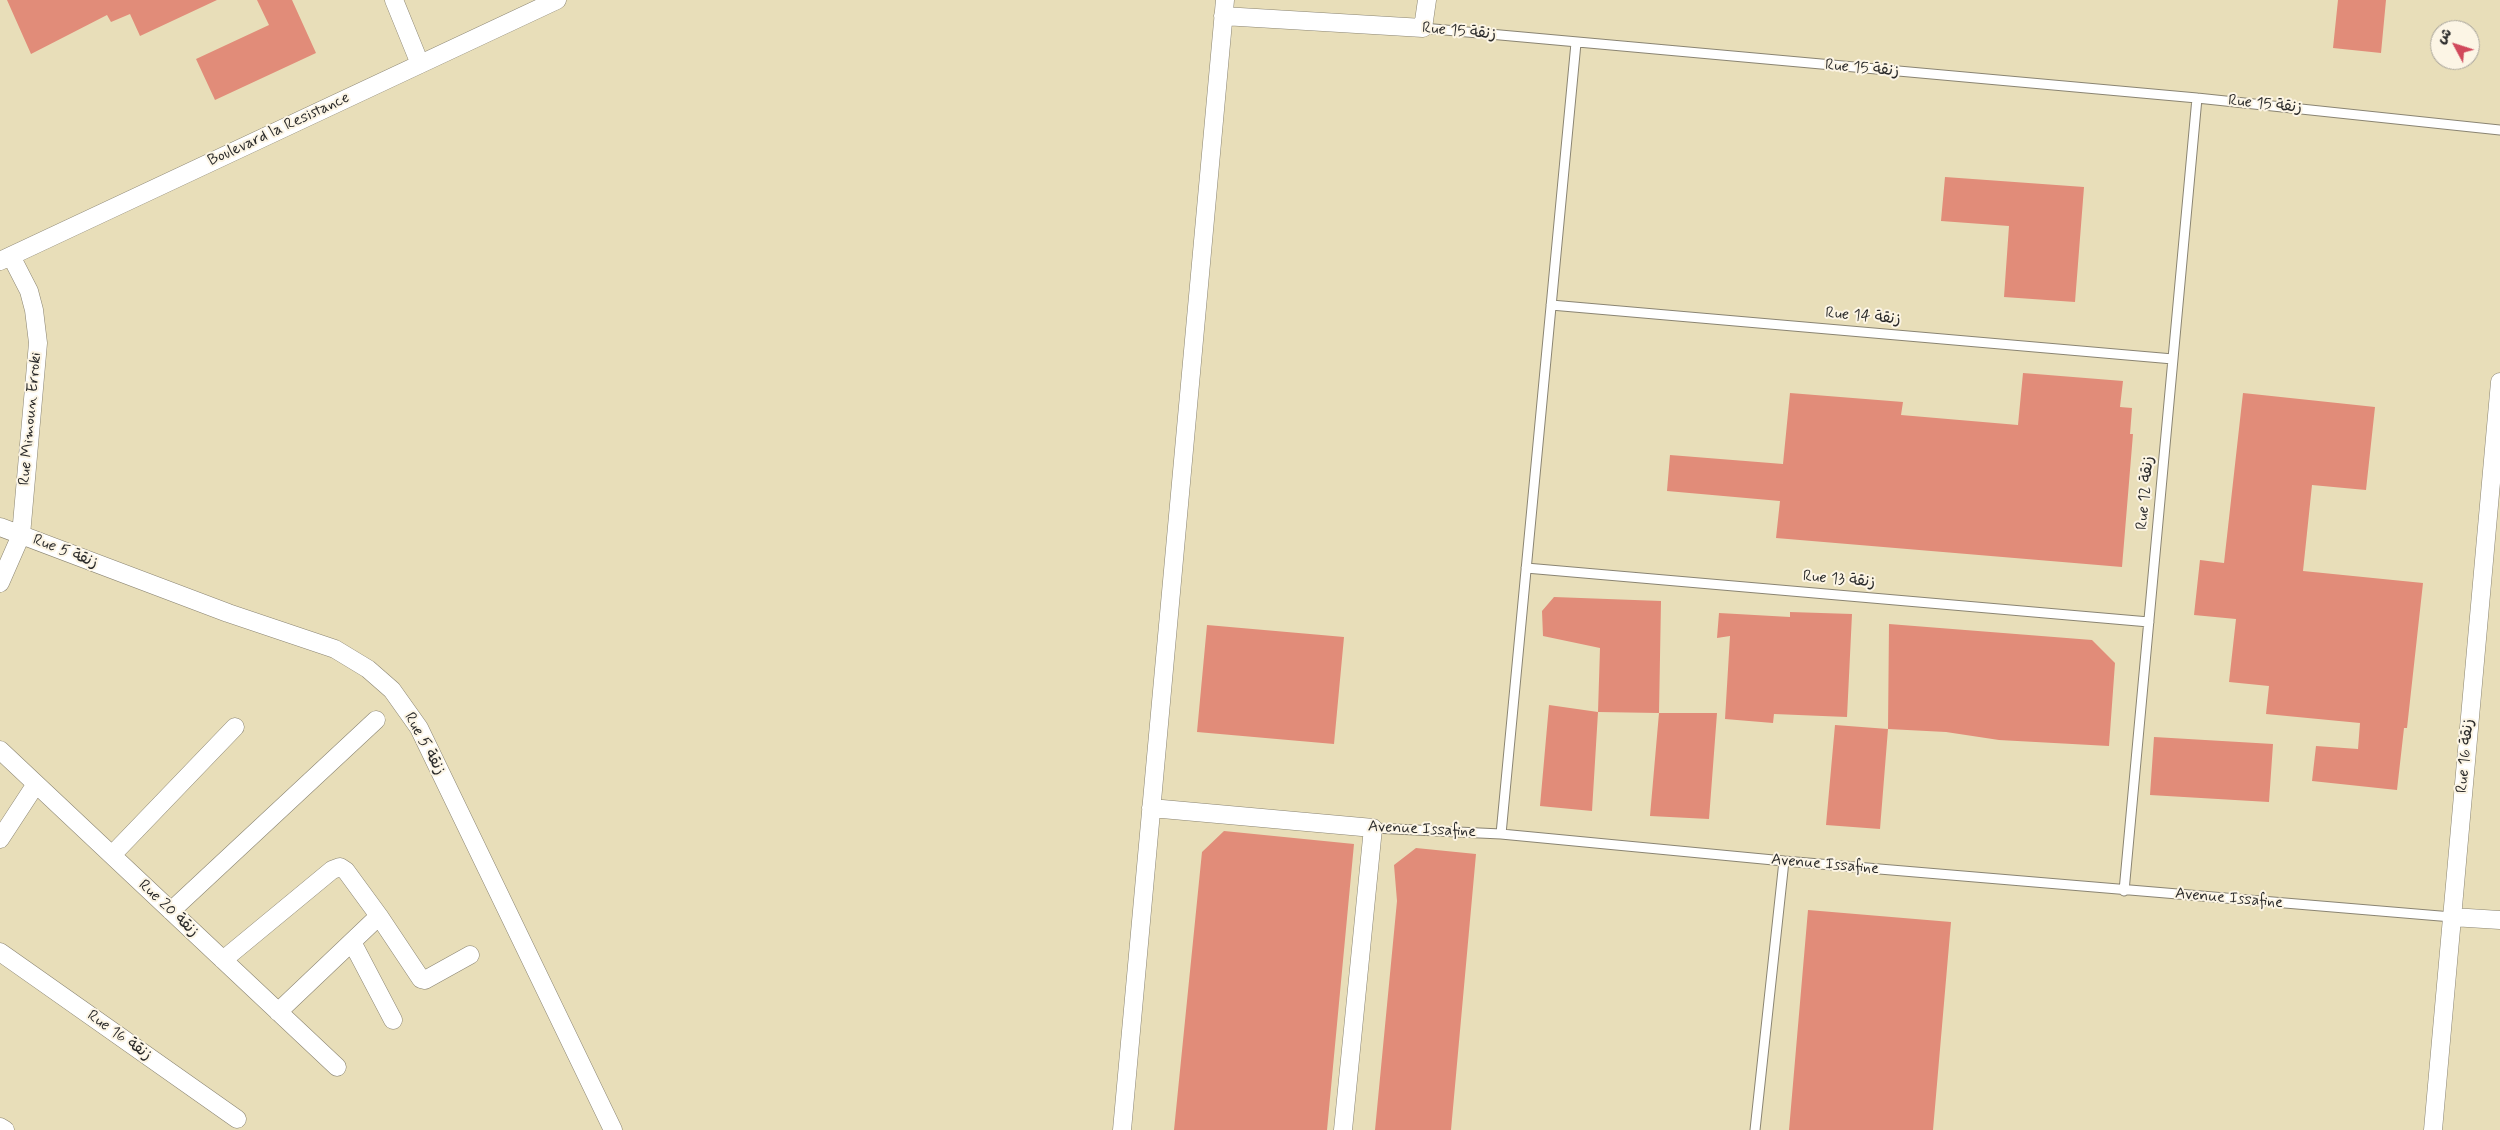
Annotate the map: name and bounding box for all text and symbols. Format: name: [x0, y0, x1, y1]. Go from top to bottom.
street label: Rue 15 زنقة: [1421, 19, 1497, 45]
north arrow: [2430, 20, 2480, 70]
text: ش: [2432, 24, 2456, 48]
street label: Rue 15 زنقة: [1824, 56, 1900, 82]
street label: Boulevard la Resistance: [205, 89, 353, 171]
street label: Rue 15 زنقة: [2227, 92, 2303, 118]
street label: Rue 14 زنقة: [1825, 304, 1901, 330]
street label: Rue Mimoun Erroki: [16, 352, 46, 486]
street label: Rue 12 زنقة: [2133, 455, 2159, 531]
street label: Rue 5 زنقة: [30, 531, 100, 573]
street label: Rue 13 زنقة: [1802, 567, 1876, 593]
street label: Rue 5 زنقة: [399, 710, 449, 778]
street label: Rue 16 زنقة: [2453, 718, 2479, 794]
street label: Avenue Issafine: [1367, 818, 1477, 842]
street label: Avenue Issafine: [1770, 851, 1880, 879]
street label: Rue 20 زنقة: [134, 876, 202, 942]
street label: Avenue Issafine: [2174, 885, 2284, 913]
street label: Rue 16 زنقة: [83, 1007, 155, 1065]

